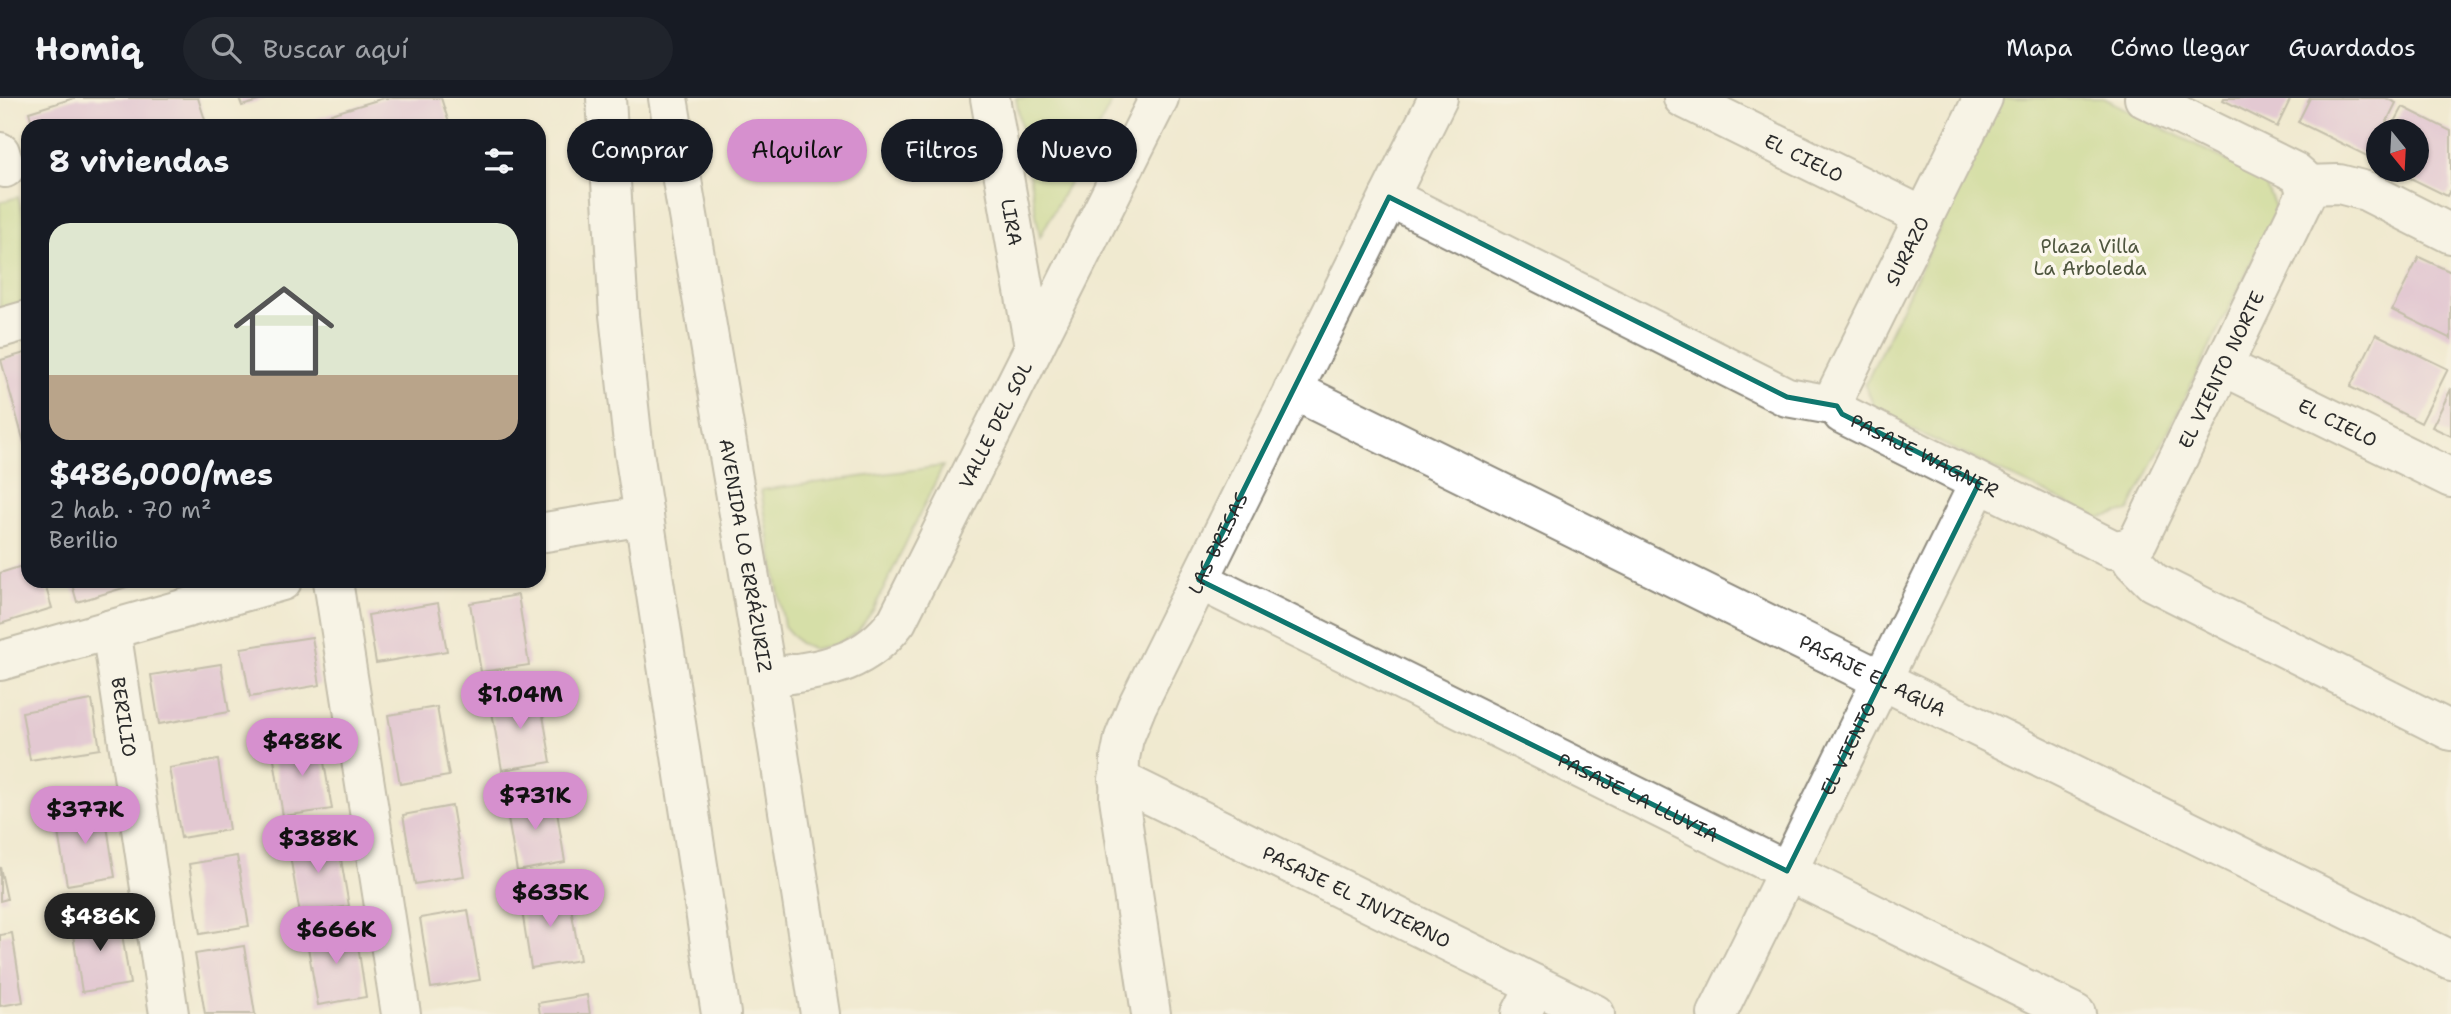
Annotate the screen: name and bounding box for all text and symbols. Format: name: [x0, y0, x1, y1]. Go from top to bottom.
search box: [183, 17, 673, 80]
text: Homiq: [35, 26, 141, 71]
icon: search: [207, 29, 245, 67]
text: Buscar aquí: [263, 31, 408, 66]
text: Mapa: [2006, 32, 2072, 64]
text: Cómo llegar: [2110, 32, 2250, 64]
text: Guardados: [2288, 32, 2416, 64]
chip: Comprar: [567, 119, 713, 182]
chip: Alquilar: [727, 119, 867, 182]
chip: Filtros: [881, 119, 1003, 182]
chip: Nuevo: [1017, 119, 1137, 182]
north arrow: [2366, 119, 2429, 182]
map controls: [2366, 119, 2429, 182]
street label: EL CIELO: [1760, 128, 1848, 188]
text: 8 viviendas: [49, 141, 229, 182]
icon: filters: [480, 142, 518, 180]
street label: LIRA: [995, 197, 1028, 248]
street label: SURAZO: [1879, 212, 1935, 290]
park label: Plaza Villa La Arboleda: [2033, 234, 2147, 281]
icon: home: [221, 268, 347, 394]
street label: EL VIENTO NORTE: [2172, 287, 2270, 452]
street label: VALLE DEL SOL: [953, 357, 1038, 493]
street label: EL CIELO: [2294, 392, 2382, 452]
street label: PASAJE WAGNER: [1846, 408, 2003, 503]
street label: AVENIDA LO ERRÁZURIZ: [714, 437, 778, 674]
text: $486,000/mes: [49, 454, 273, 495]
street label: LAS BRISAS: [1182, 488, 1253, 598]
text: 2 hab. · 70 m²: [49, 495, 211, 525]
text: Berilio: [49, 525, 118, 555]
street label: PASAJE EL AGUA: [1795, 629, 1950, 722]
pin: $1.04M: [463, 672, 577, 731]
street label: BERILIO: [106, 675, 143, 759]
text: $1.04M: [477, 679, 563, 709]
street label: EL VIENTO: [1814, 698, 1882, 800]
pin: $488K: [253, 718, 351, 778]
text: $488K: [262, 726, 342, 756]
street label: PASAJE LA LLUVIA: [1554, 747, 1723, 848]
pin: $731K: [486, 772, 584, 832]
text: $731K: [499, 780, 571, 810]
pin: $377K: [36, 786, 134, 846]
text: $377K: [46, 794, 124, 824]
pin: $388K: [269, 816, 367, 875]
text: $388K: [278, 823, 358, 853]
street label: PASAJE EL INVIERNO: [1258, 840, 1455, 953]
pin: $635K: [501, 870, 599, 929]
text: $635K: [511, 877, 589, 907]
pin: $486K: [51, 894, 149, 953]
text: $486K: [60, 901, 140, 931]
pin: $666K: [287, 906, 385, 966]
text: $666K: [296, 914, 376, 944]

